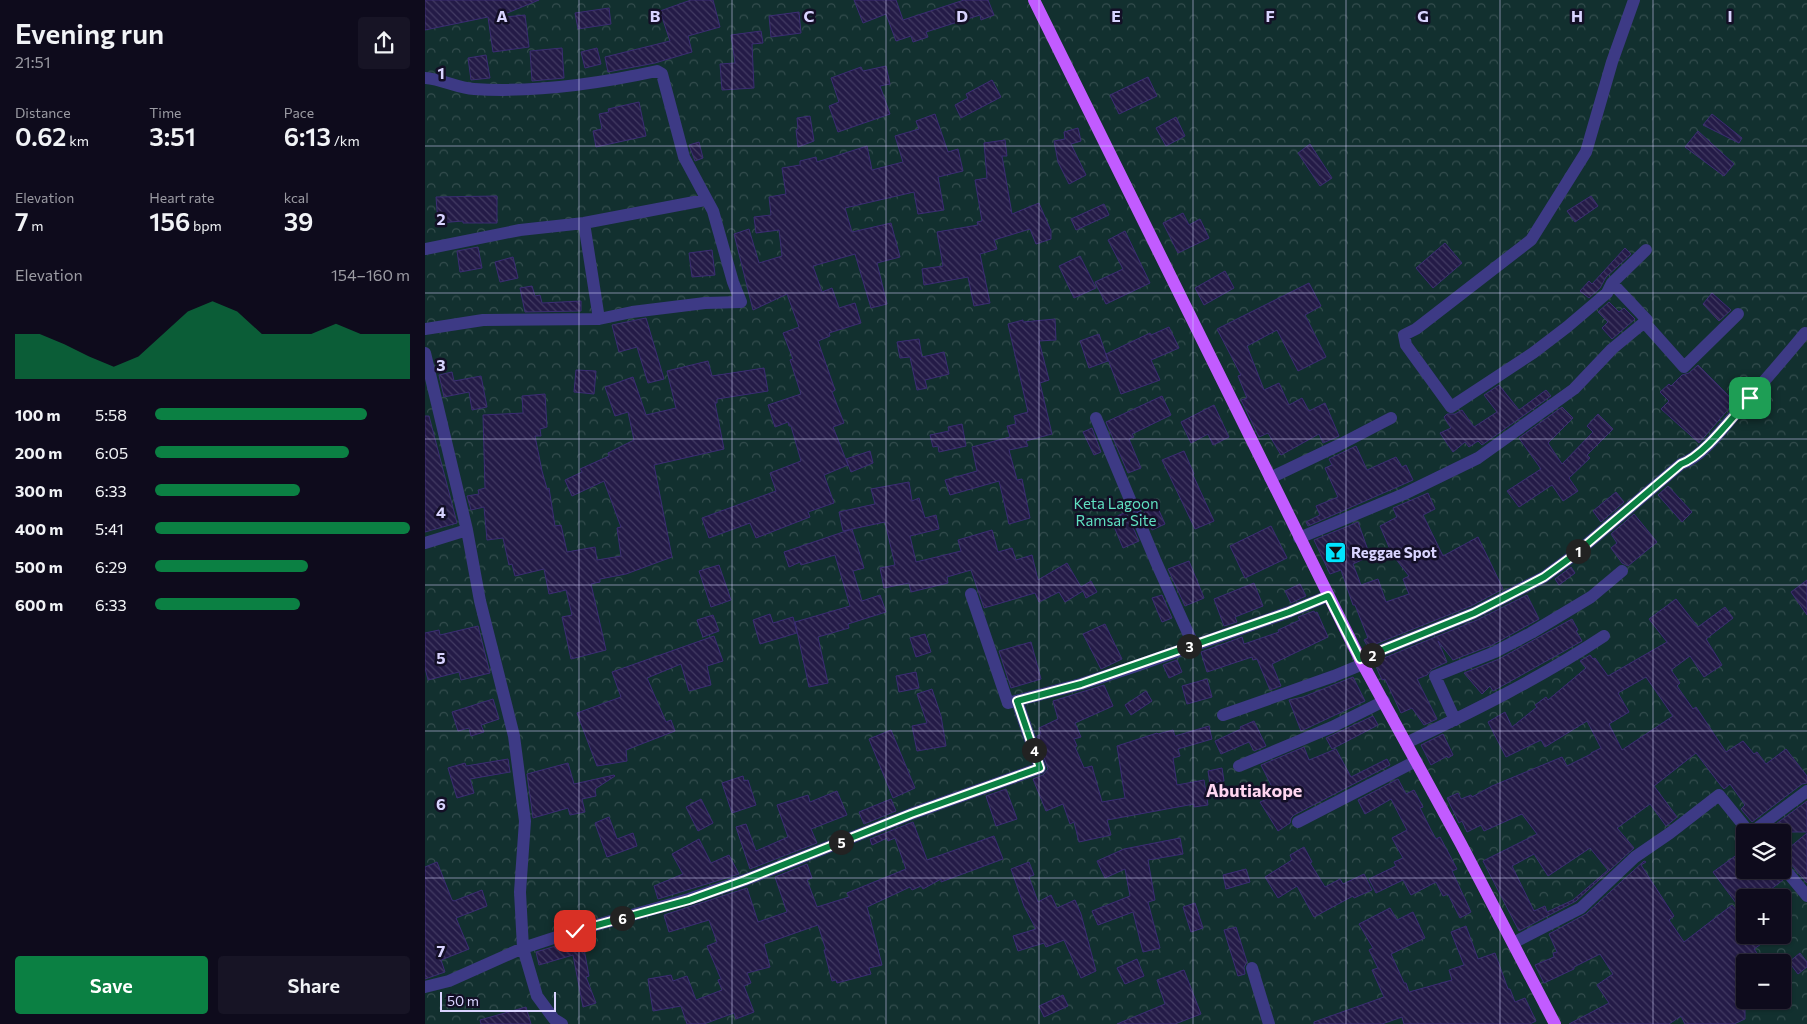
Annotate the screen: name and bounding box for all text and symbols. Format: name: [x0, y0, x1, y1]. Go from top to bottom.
text: A: [496, 6, 508, 25]
text: B: [650, 6, 661, 25]
text: C: [804, 6, 815, 25]
text: D: [956, 6, 968, 25]
text: E: [1111, 6, 1121, 25]
text: F: [1265, 6, 1275, 25]
text: G: [1417, 6, 1429, 25]
text: H: [1571, 6, 1583, 25]
text: I: [1727, 6, 1733, 25]
text: Evening run: [15, 16, 164, 50]
button: share: [358, 17, 410, 69]
text: 21:51: [15, 52, 51, 71]
text: 1: [437, 63, 445, 82]
text: Distance: [15, 104, 71, 121]
text: Time: [149, 104, 182, 121]
text: Pace: [284, 104, 314, 121]
text: 0.62: [15, 121, 66, 151]
text: 3:51: [149, 121, 196, 151]
text: 6:13: [284, 121, 331, 151]
text: km: [66, 132, 89, 149]
text: /km: [331, 132, 360, 149]
text: Elevation: [15, 189, 74, 206]
text: Heart rate: [149, 189, 214, 206]
text: kcal: [284, 189, 309, 206]
text: 7: [15, 206, 29, 236]
text: 156: [149, 206, 190, 236]
text: 39: [284, 206, 313, 236]
text: 2: [436, 209, 446, 228]
text: m: [29, 217, 43, 234]
text: bpm: [190, 217, 222, 234]
text: Elevation: [15, 265, 83, 284]
text: 154–160 m: [331, 265, 410, 284]
text: 3: [436, 355, 446, 374]
pin: [1729, 377, 1771, 419]
icon: arrive: [1736, 384, 1764, 412]
text: 100 m: [15, 405, 61, 424]
text: 5:58: [95, 405, 127, 424]
text: 200 m: [15, 443, 62, 462]
text: 6:05: [95, 443, 128, 462]
text: 300 m: [15, 481, 63, 500]
text: 6:33: [95, 481, 127, 500]
park label: Keta Lagoon Ramsar Site: [1073, 494, 1159, 529]
text: 4: [436, 502, 446, 521]
text: 400 m: [15, 519, 63, 538]
text: 5:41: [95, 519, 124, 538]
pin: 1: [1565, 538, 1591, 564]
bar icon: Reggae Spot: [1323, 540, 1347, 564]
place label: Reggae Spot: [1351, 543, 1437, 561]
text: 1: [1575, 543, 1582, 560]
text: 500 m: [15, 557, 63, 576]
text: 6:29: [95, 557, 127, 576]
text: 600 m: [15, 595, 63, 614]
text: 6:33: [95, 595, 127, 614]
pin: 3: [1177, 634, 1201, 658]
text: 3: [1185, 638, 1194, 655]
pin: 2: [1359, 642, 1385, 668]
text: 2: [1369, 647, 1376, 664]
text: 5: [436, 648, 446, 667]
pin: 4: [1021, 738, 1047, 762]
text: 4: [1030, 742, 1039, 759]
district label: Abutiakope: [1206, 779, 1302, 801]
text: 6: [436, 794, 446, 813]
map controls: [1736, 824, 1791, 1009]
button: layers: [1736, 824, 1791, 879]
pin: 5: [829, 830, 853, 854]
text: 5: [837, 834, 846, 851]
button: +: [1736, 889, 1791, 944]
pin: 6: [609, 906, 635, 930]
pin: [554, 910, 596, 952]
text: 6: [618, 910, 627, 927]
icon: check: [561, 917, 589, 945]
text: 7: [437, 941, 446, 960]
button: −: [1736, 954, 1791, 1009]
button: Save: [15, 956, 208, 1014]
button: Share: [218, 956, 410, 1014]
scale bar: [440, 989, 556, 1012]
text: 50 m: [447, 992, 479, 1009]

